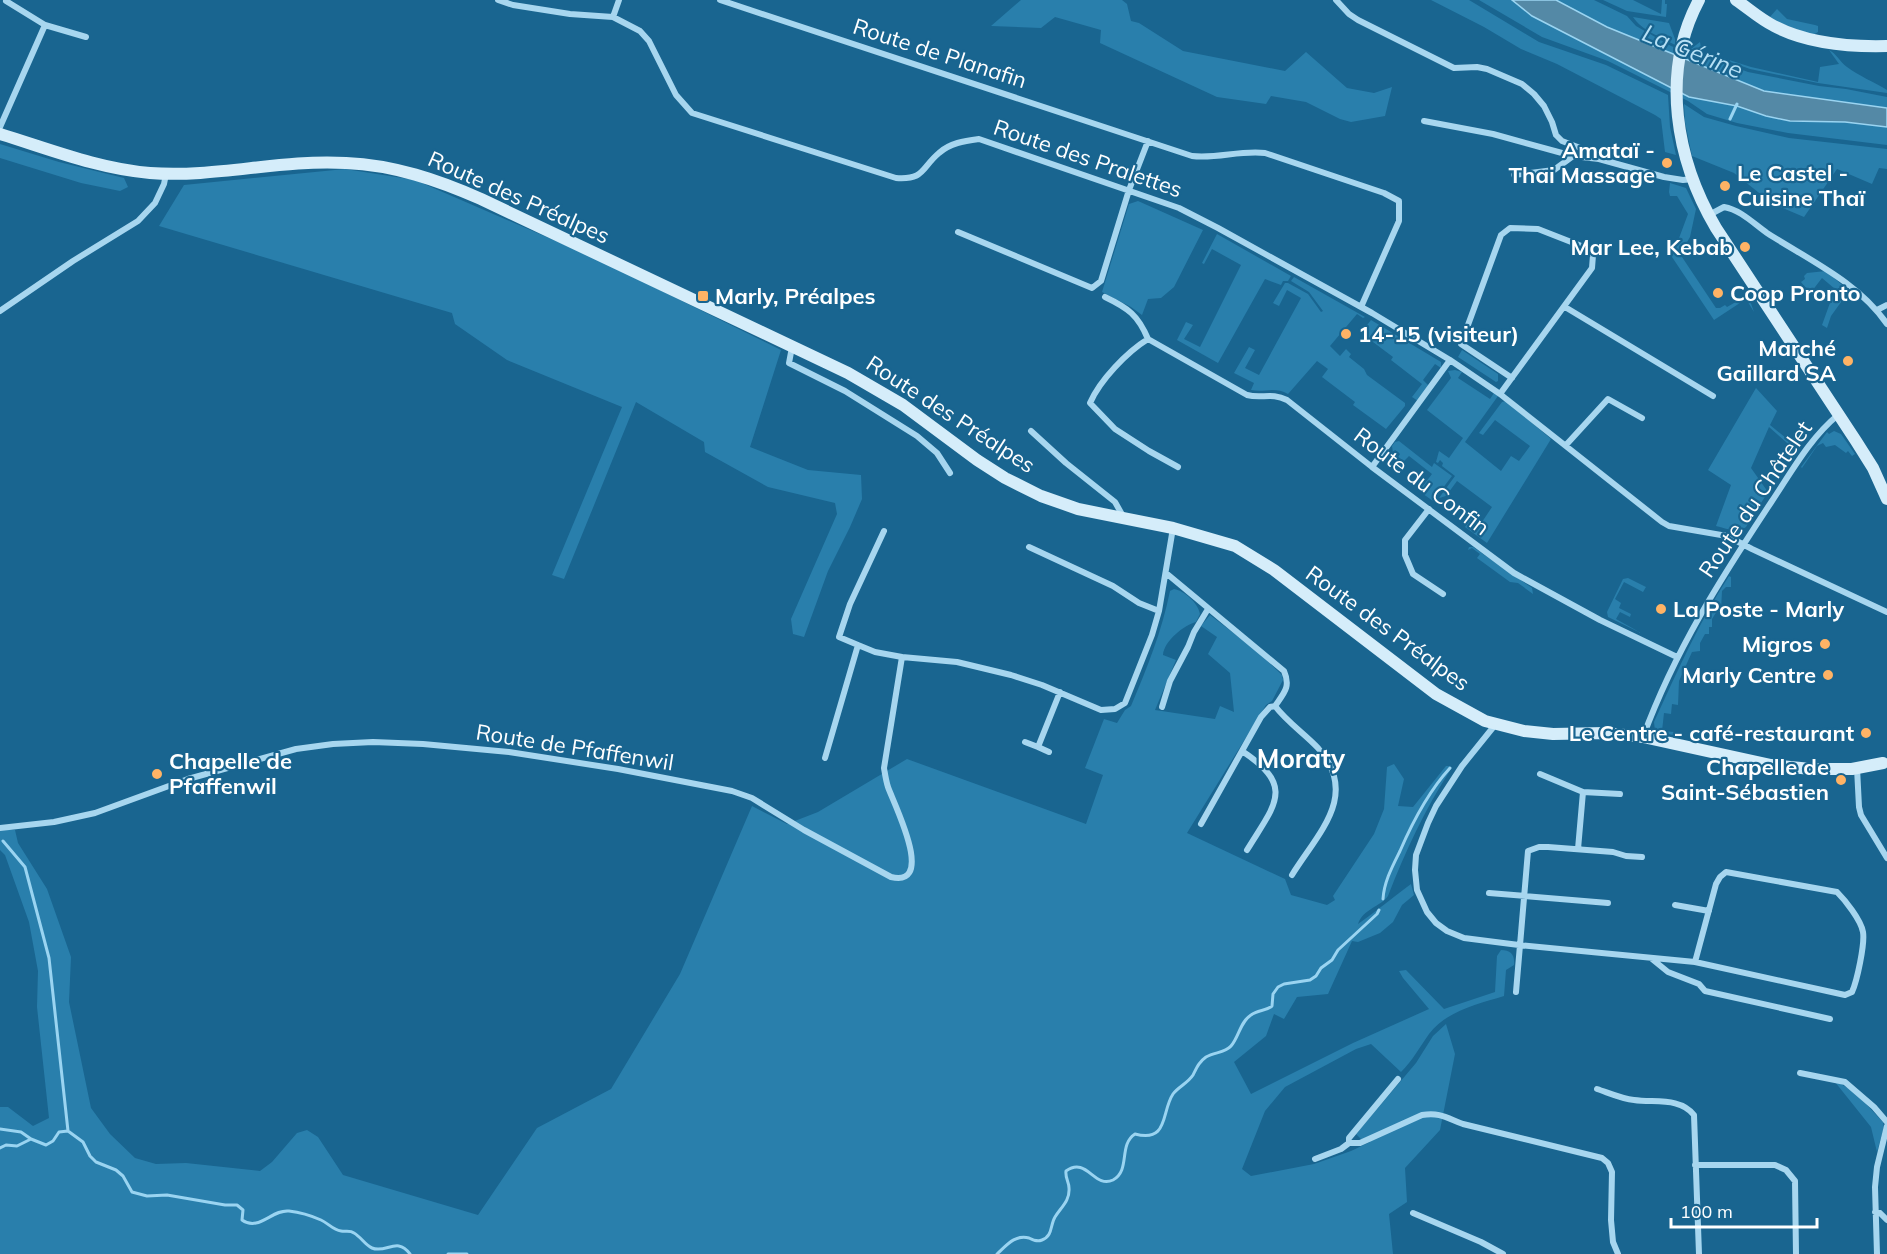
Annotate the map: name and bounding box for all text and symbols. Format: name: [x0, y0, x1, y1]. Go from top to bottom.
street label: Route de Planafin: [850, 12, 1030, 94]
water label: La Gérine: [1638, 17, 1748, 85]
street label: Route des Pralettes: [990, 113, 1186, 203]
place label: Amataï - Thai Massage: [1509, 136, 1655, 189]
street label: Route des Préalpes: [424, 144, 614, 250]
marker: Amataï - Thai Massage: [1660, 156, 1674, 170]
place label: Le Castel - Cuisine Thaï: [1737, 159, 1866, 212]
marker: Le Castel - Cuisine Thaï: [1718, 179, 1732, 193]
place label: Mar Lee, Kebab: [1570, 233, 1733, 261]
marker: Mar Lee, Kebab: [1738, 240, 1752, 254]
place label: Coop Pronto: [1730, 279, 1860, 307]
place label: Marly, Préalpes: [715, 282, 876, 310]
marker: Coop Pronto: [1711, 286, 1725, 300]
marker: Marly, Préalpes: [696, 289, 710, 303]
place label: 14-15 (visiteur): [1358, 320, 1519, 348]
marker: 14-15 (visiteur): [1339, 327, 1353, 341]
place label: Marché Gaillard SA: [1716, 334, 1836, 387]
street label: Route des Préalpes: [861, 349, 1041, 479]
marker: Marché Gaillard SA: [1841, 354, 1855, 368]
street label: Route du Châtelet: [1692, 415, 1818, 583]
street label: Route du Confin: [1349, 421, 1495, 541]
street label: Route des Préalpes: [1301, 559, 1475, 697]
place label: La Poste - Marly: [1673, 595, 1844, 623]
marker: La Poste - Marly: [1654, 602, 1668, 616]
place label: Migros: [1742, 630, 1813, 658]
marker: Migros: [1818, 637, 1832, 651]
place label: Marly Centre: [1682, 661, 1816, 689]
marker: Marly Centre: [1821, 668, 1835, 682]
street label: Route de Pfaffenwil: [474, 718, 676, 776]
place label: Le Centre - café-restaurant: [1569, 719, 1854, 747]
marker: Le Centre - café-restaurant: [1859, 726, 1873, 740]
district label: Moraty: [1257, 742, 1346, 775]
place label: Chapelle de Pfaffenwil: [169, 747, 292, 800]
place label: Chapelle de Saint-Sébastien: [1661, 753, 1829, 806]
marker: Chapelle de Pfaffenwil: [150, 767, 164, 781]
marker: Chapelle de Saint-Sébastien: [1834, 773, 1848, 787]
scale bar: [1671, 1191, 1816, 1229]
text: 100 m: [1680, 1200, 1733, 1223]

